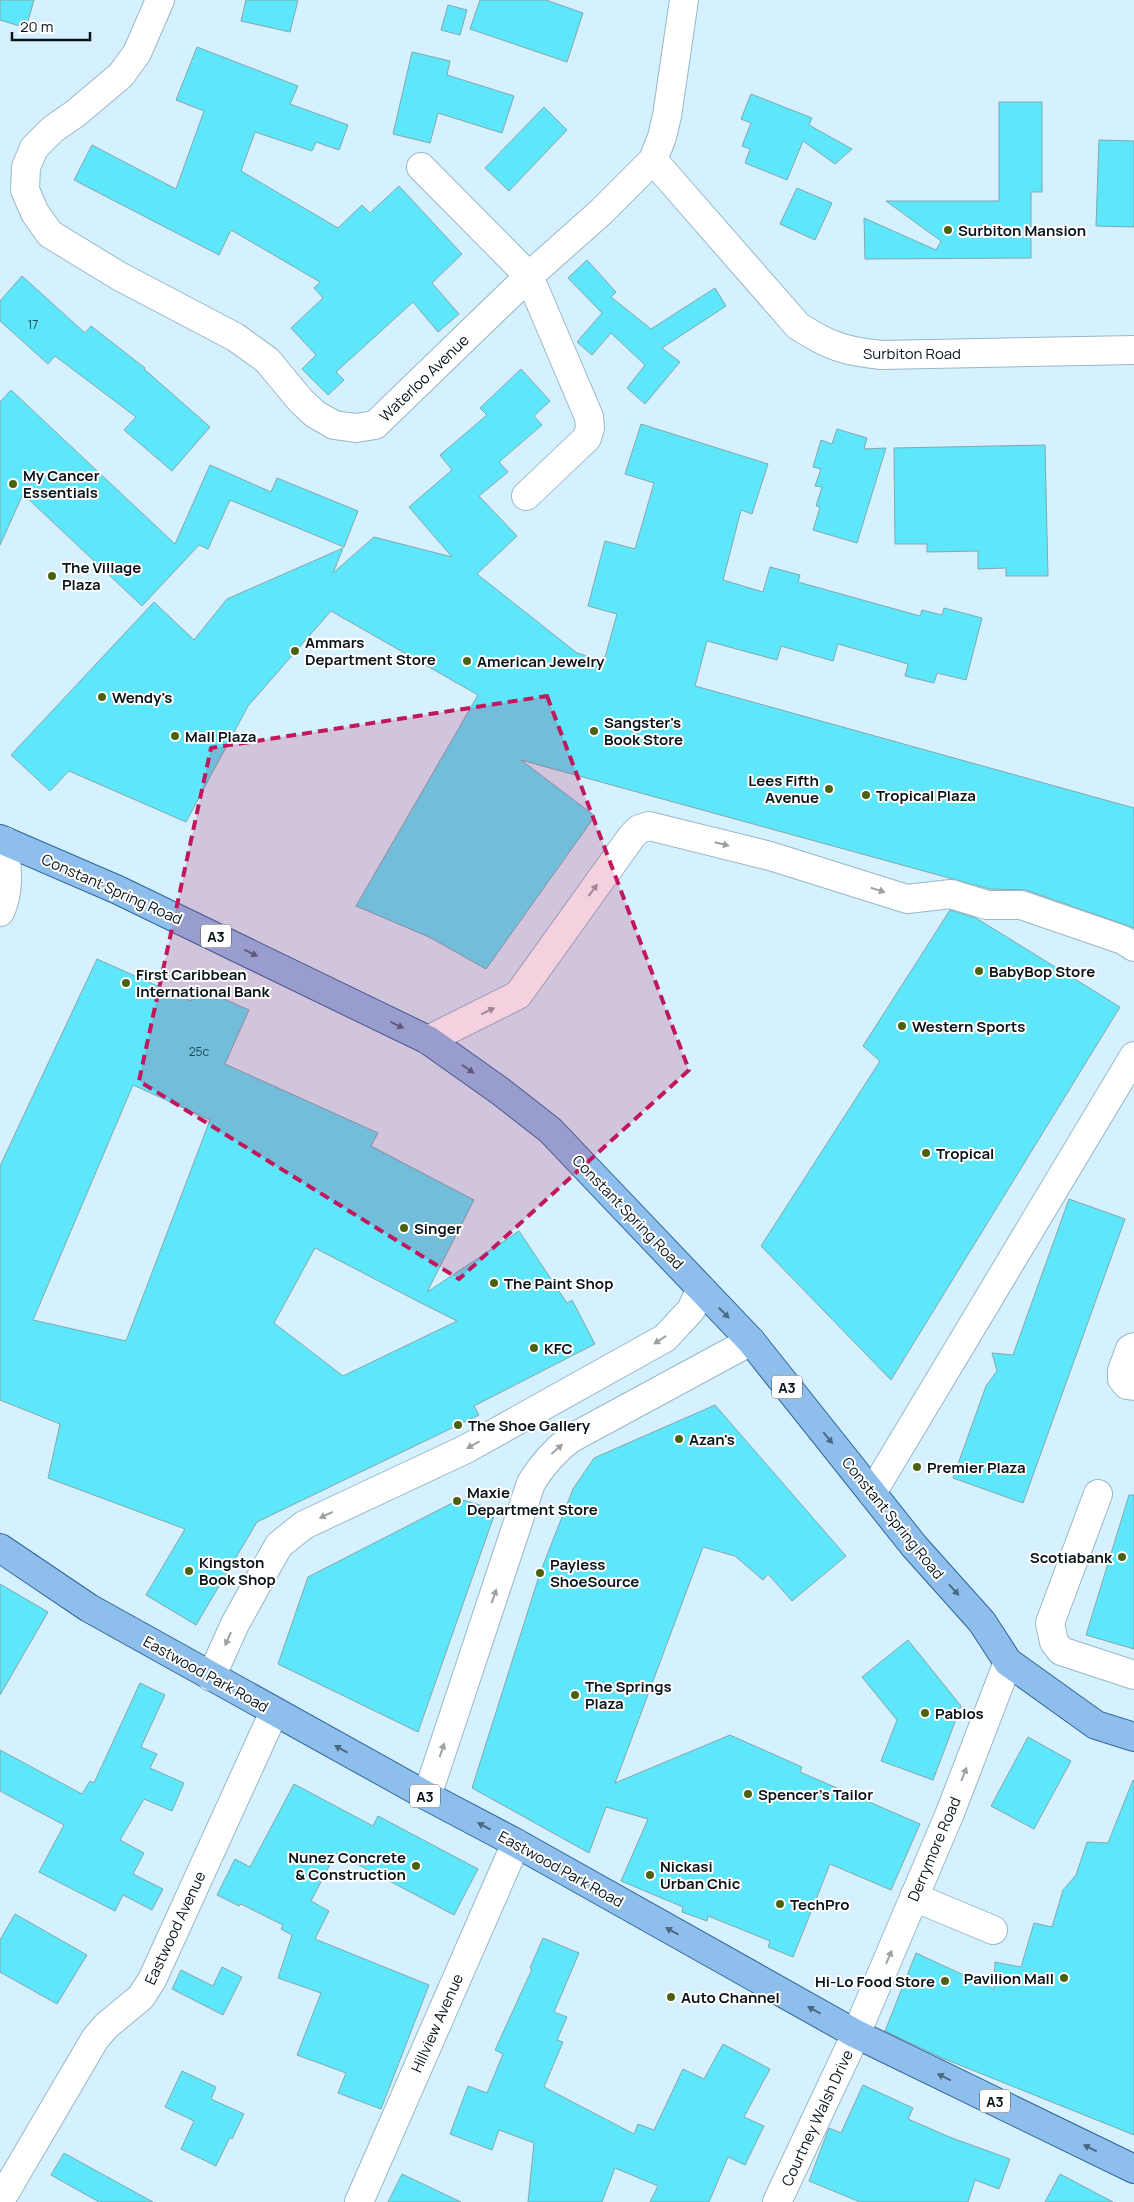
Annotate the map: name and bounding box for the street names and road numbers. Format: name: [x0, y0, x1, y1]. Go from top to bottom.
street label: Waterloo Avenue: [375, 330, 474, 426]
street label: Surbiton Road: [863, 343, 961, 364]
street label: Constant Spring Road: [38, 848, 186, 930]
road number: A3: [201, 924, 231, 948]
street label: Constant Spring Road: [568, 1150, 688, 1274]
road number: A3: [772, 1375, 802, 1398]
street label: Constant Spring Road: [837, 1452, 949, 1584]
street label: Eastwood Park Road: [140, 1631, 272, 1717]
road number: A3: [410, 1784, 440, 1808]
street label: Derrymore Road: [903, 1794, 965, 1904]
street label: Eastwood Park Road: [495, 1826, 627, 1912]
street label: Eastwood Avenue: [139, 1868, 211, 1988]
street label: Hillview Avenue: [406, 1970, 468, 2076]
street label: Courtney Walsh Drive: [776, 2046, 858, 2190]
road number: A3: [980, 2090, 1010, 2112]

